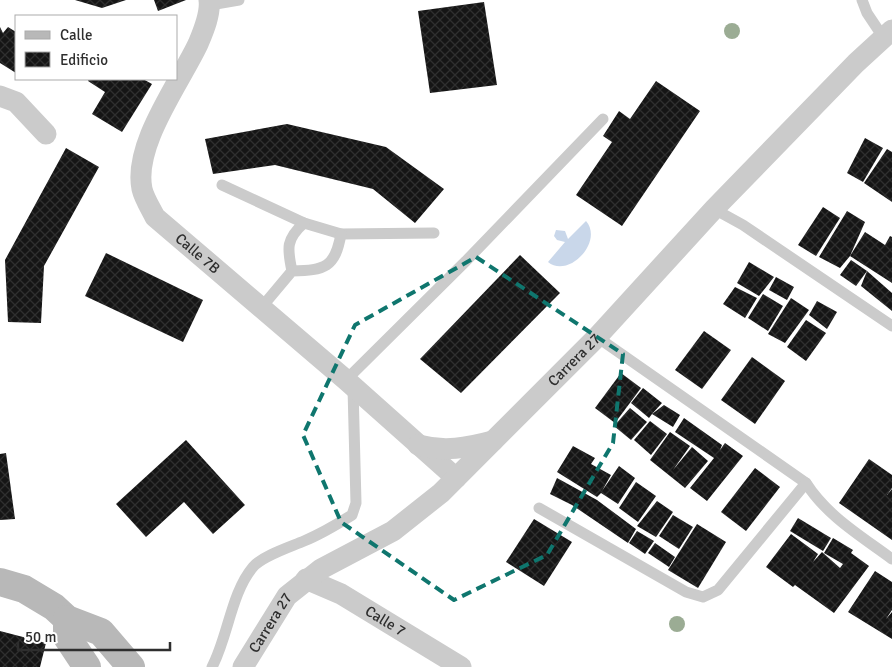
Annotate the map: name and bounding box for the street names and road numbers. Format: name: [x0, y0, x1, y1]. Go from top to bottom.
street label: Calle 7B: [172, 229, 224, 278]
street label: Carrera 27: [544, 330, 604, 390]
street label: Carrera 27: [245, 589, 296, 656]
street label: Calle 7: [362, 602, 409, 640]

